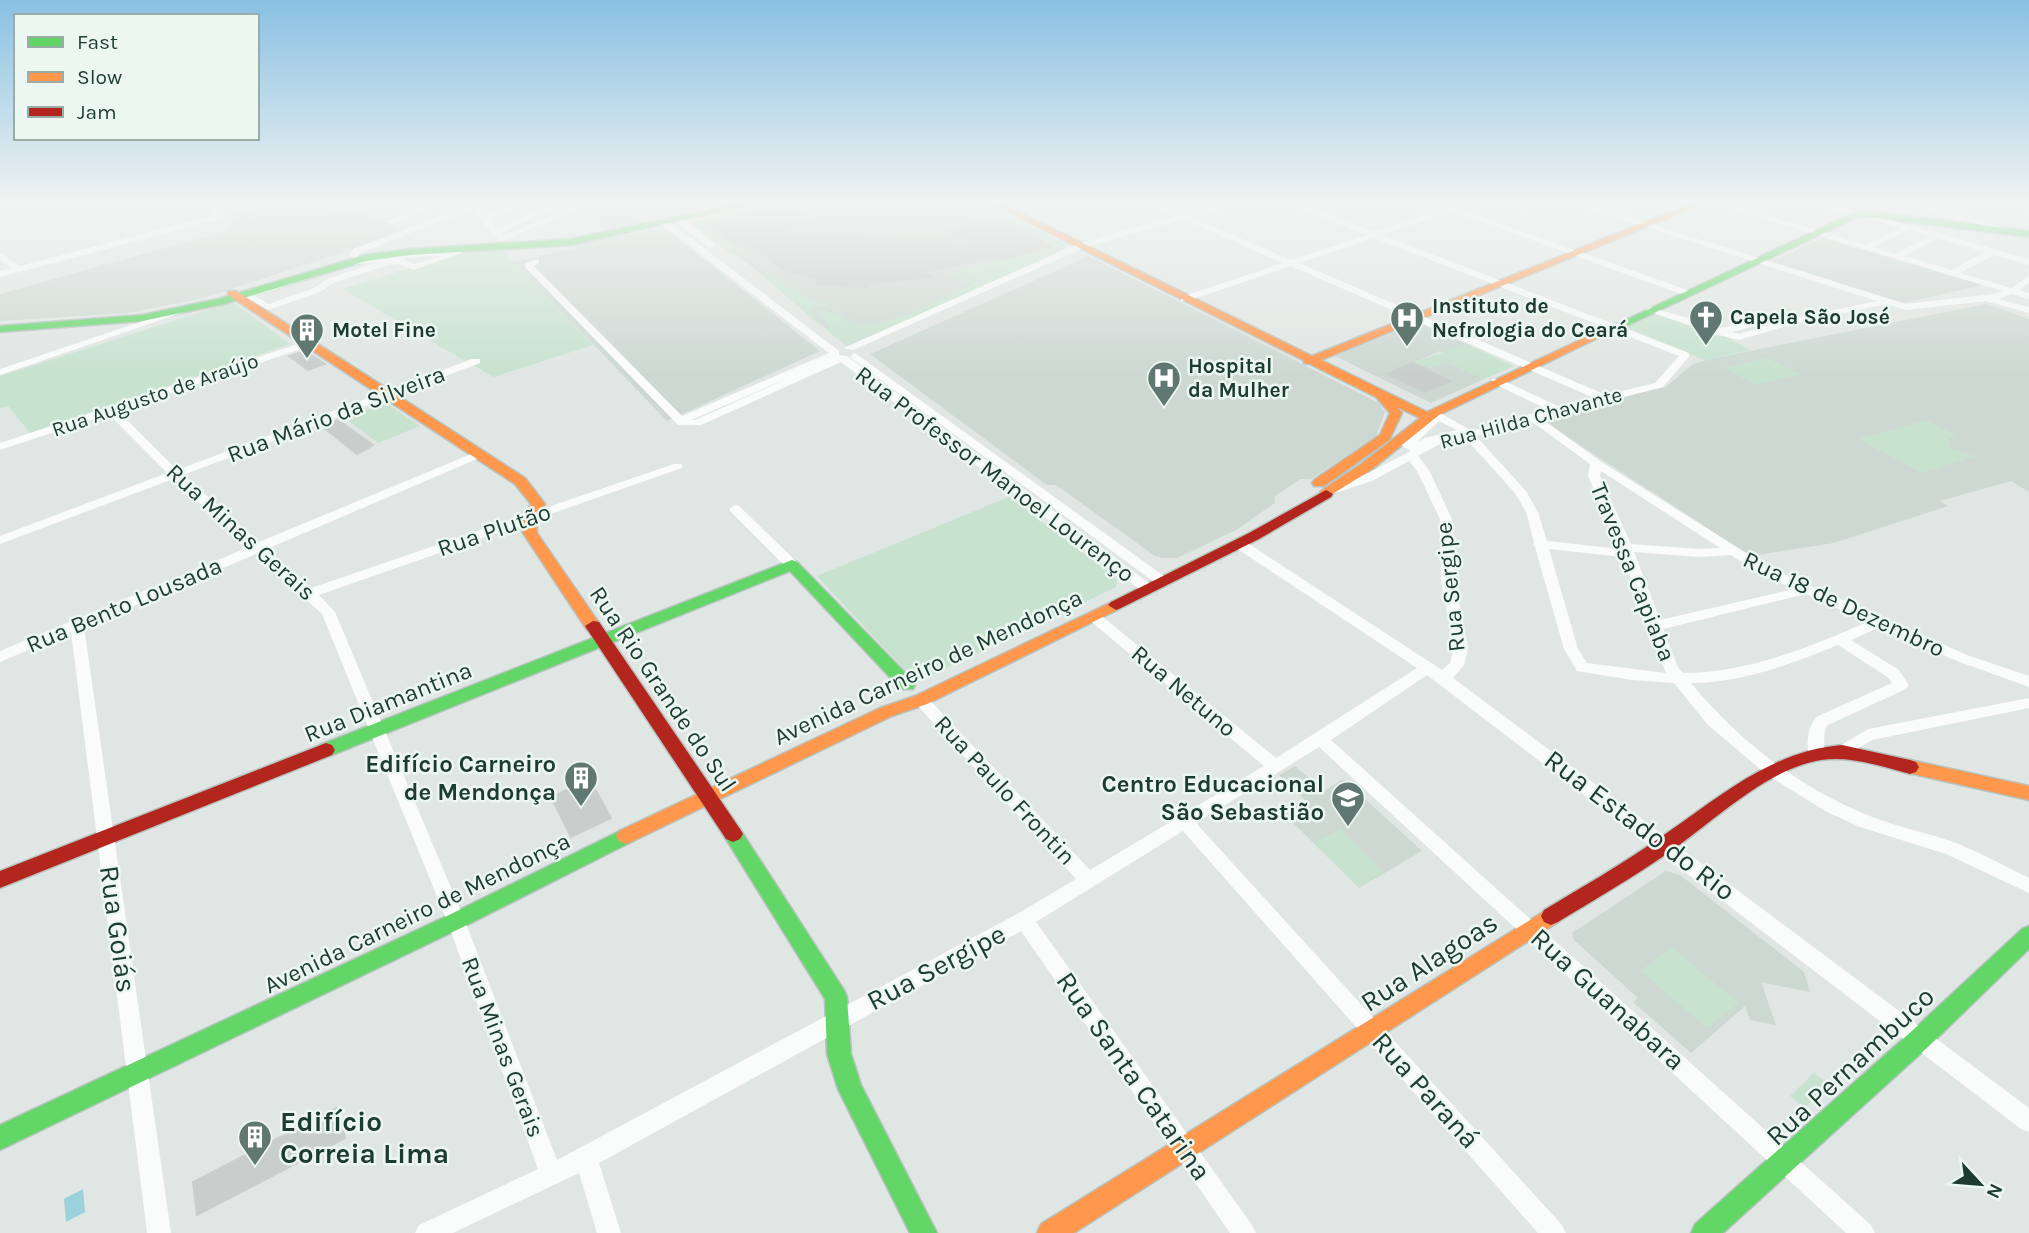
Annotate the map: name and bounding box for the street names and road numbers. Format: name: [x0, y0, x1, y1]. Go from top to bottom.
street label: Rua Augusto de Araújo: [48, 348, 262, 442]
street label: Rua Mário da Silveira: [223, 359, 449, 469]
street label: Rua Professor Manoel Lourenço: [850, 360, 1140, 588]
street label: Rua Hilda Chavante: [1437, 382, 1625, 454]
street label: Rua Minas Gerais: [161, 458, 321, 606]
street label: Travessa Capiaba: [1584, 478, 1682, 666]
street label: Rua Plutão: [434, 498, 554, 562]
street label: Rua Sergipe: [1429, 521, 1471, 653]
street label: Rua 18 de Dezembro: [1739, 545, 1949, 663]
street label: Rua Bento Lousada: [22, 551, 226, 659]
street label: Rua Rio Grande do Sul: [584, 581, 742, 797]
street label: Avenida Carneiro de Mendonça: [769, 583, 1087, 751]
street label: Rua Netuno: [1126, 639, 1242, 743]
street label: Rua Diamantina: [300, 656, 476, 748]
street label: Rua Paulo Frontin: [929, 709, 1081, 871]
street label: Rua Estado do Rio: [1538, 742, 1742, 908]
street label: Avenida Carneiro de Mendonça: [259, 826, 575, 1000]
street label: Rua Goiás: [93, 863, 143, 995]
street label: Rua Alagoas: [1354, 905, 1504, 1019]
street label: Rua Sergipe: [861, 917, 1011, 1017]
street label: Rua Guanabara: [1524, 921, 1692, 1077]
street label: Rua Minas Gerais: [456, 953, 550, 1141]
street label: Rua Santa Catarina: [1050, 965, 1218, 1187]
street label: Rua Pernambuco: [1759, 980, 1941, 1152]
street label: Rua Paraná: [1365, 1025, 1487, 1155]

